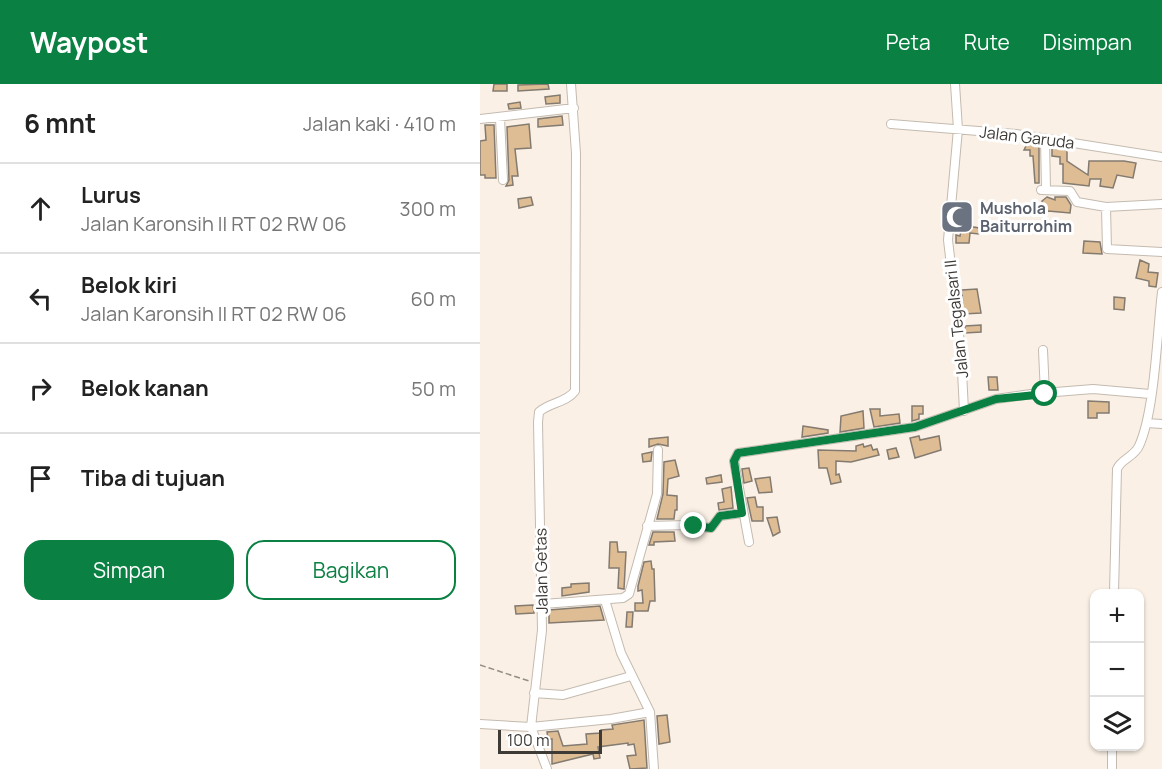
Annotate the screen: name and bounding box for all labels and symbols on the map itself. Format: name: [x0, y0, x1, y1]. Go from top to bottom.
street label: Jalan Garuda: [978, 120, 1076, 154]
place label: Mushola Baiturrohim: [980, 197, 1072, 237]
mosque icon: Mushola Baiturrohim: [939, 199, 975, 235]
street label: Jalan Tegalsari II: [939, 259, 973, 379]
route start: [1031, 380, 1057, 406]
route end: [680, 512, 706, 538]
street label: Jalan Getas: [529, 528, 553, 614]
scale bar: [498, 727, 602, 754]

